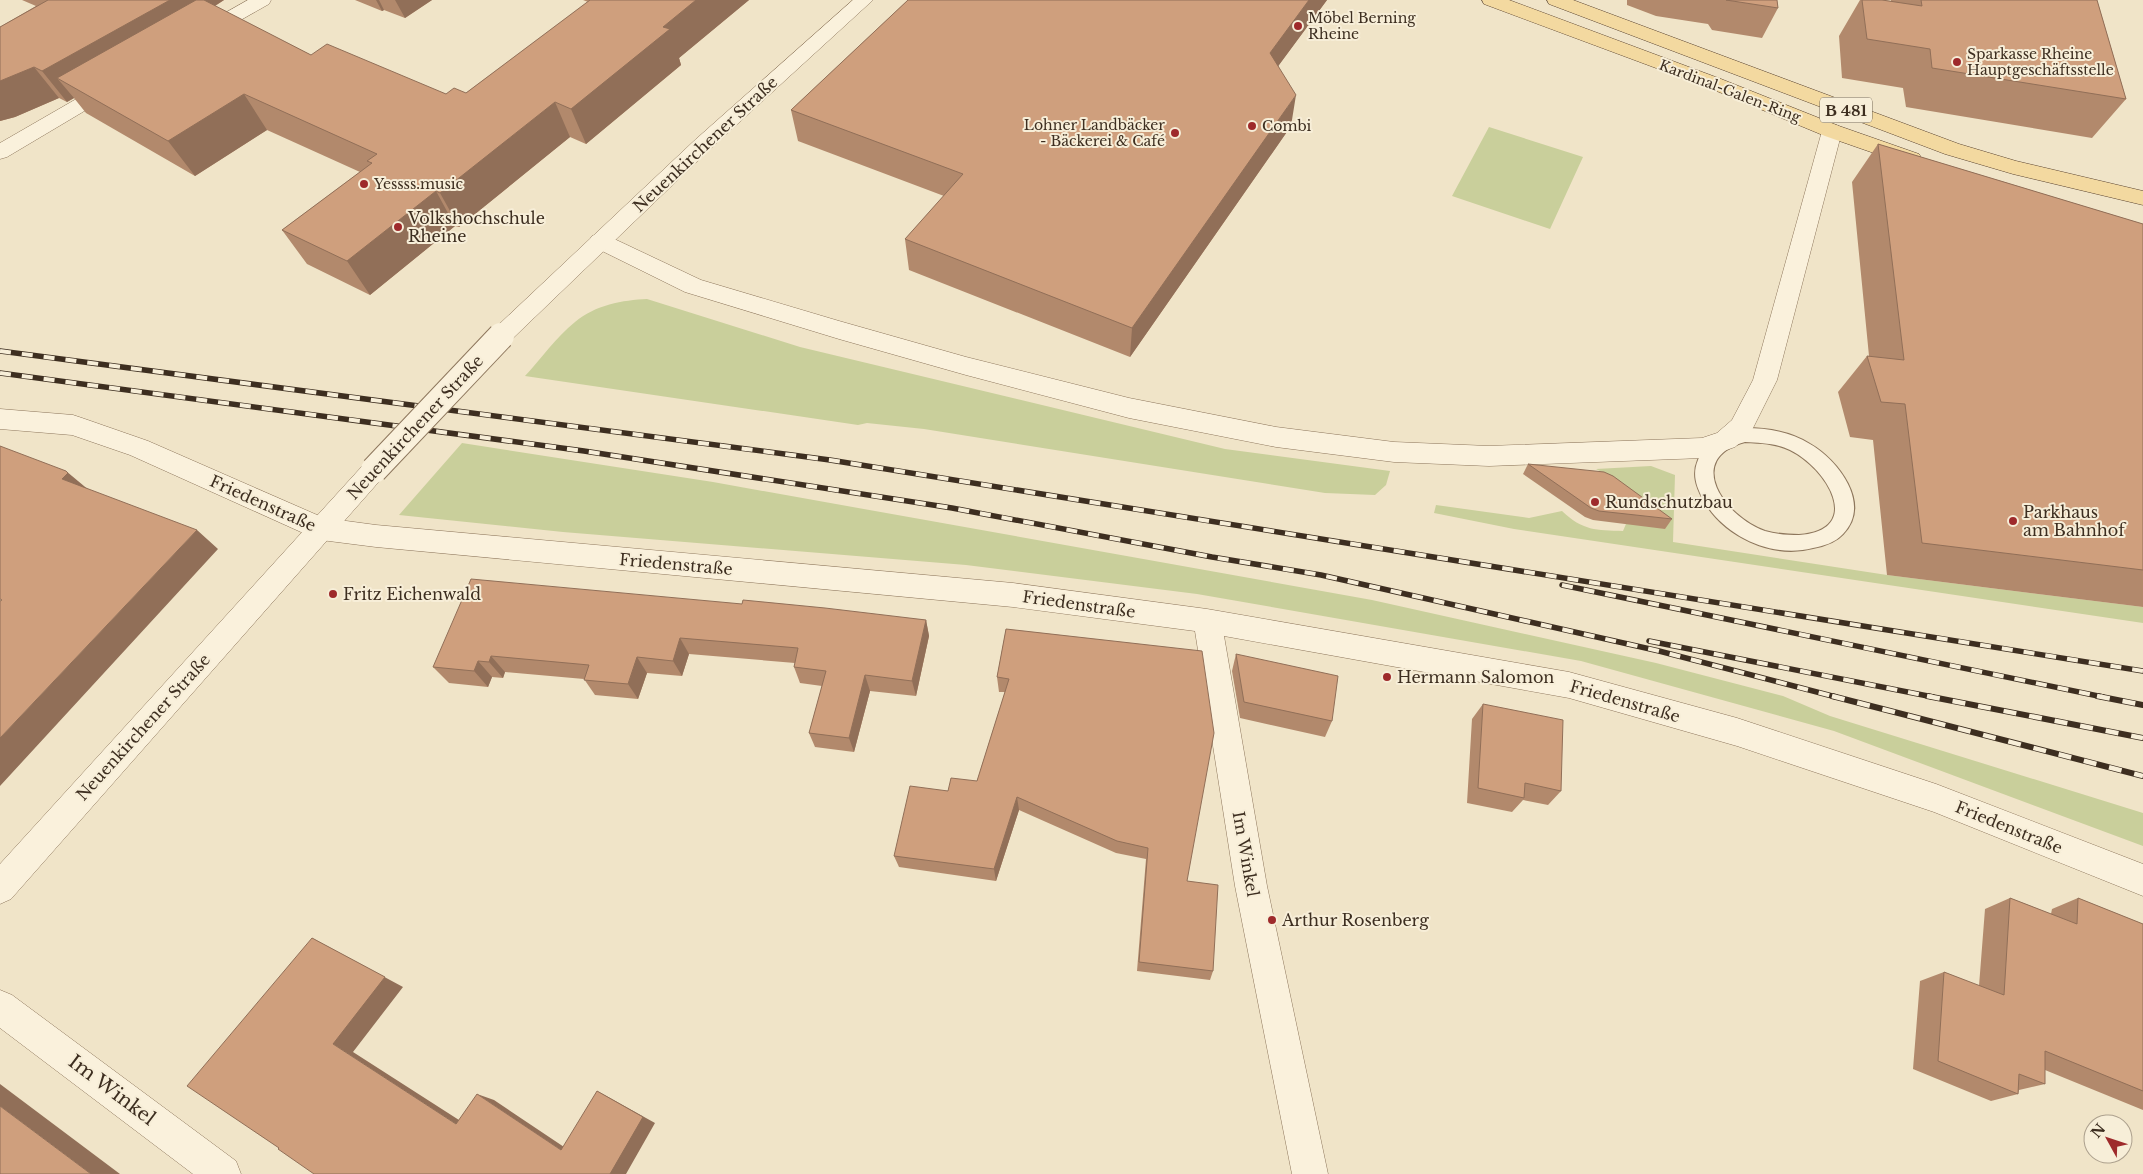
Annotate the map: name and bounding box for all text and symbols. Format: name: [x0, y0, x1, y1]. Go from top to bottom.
place label: Möbel Berning Rheine: [1308, 9, 1416, 43]
marker: Möbel Berning Rheine: [1292, 20, 1304, 32]
place label: Sparkasse Rheine Hauptgeschäftsstelle: [1967, 45, 2114, 79]
street label: Kardinal-Galen-Ring: [1657, 56, 1804, 127]
marker: Sparkasse Rheine Hauptgeschäftsstelle: [1951, 56, 1963, 68]
street label: Neuenkirchener Straße: [629, 72, 781, 216]
road number: B 481: [1820, 98, 1872, 122]
place label: Lohner Landbäcker - Bäckerei & Café: [1024, 116, 1165, 150]
place label: Combi: [1262, 117, 1312, 135]
marker: Combi: [1246, 120, 1258, 132]
marker: Lohner Landbäcker - Bäckerei & Café: [1169, 127, 1181, 139]
place label: Yessss.music: [373, 175, 464, 193]
marker: Yessss.music: [358, 178, 370, 190]
place label: Volkshochschule Rheine: [407, 208, 545, 246]
marker: Volkshochschule Rheine: [392, 221, 404, 233]
street label: Neuenkirchener Straße: [343, 351, 487, 503]
street label: Friedenstraße: [207, 471, 319, 535]
place label: Rundschutzbau: [1605, 492, 1733, 512]
marker: Rundschutzbau: [1589, 496, 1601, 508]
place label: Parkhaus am Bahnhof: [2023, 502, 2127, 540]
marker: Parkhaus am Bahnhof: [2007, 515, 2019, 527]
street label: Friedenstraße: [618, 549, 734, 579]
place label: Fritz Eichenwald: [343, 584, 481, 604]
street label: Friedenstraße: [1021, 586, 1137, 622]
marker: Fritz Eichenwald: [327, 588, 339, 600]
street label: Neuenkirchener Straße: [72, 650, 214, 804]
place label: Hermann Salomon: [1397, 667, 1554, 687]
marker: Hermann Salomon: [1381, 671, 1393, 683]
street label: Friedenstraße: [1568, 676, 1682, 726]
street label: Friedenstraße: [1953, 796, 2065, 858]
street label: Im Winkel: [1229, 810, 1263, 898]
place label: Arthur Rosenberg: [1281, 910, 1429, 930]
marker: Arthur Rosenberg: [1266, 914, 1278, 926]
street label: Im Winkel: [64, 1050, 160, 1130]
north arrow: [2083, 1114, 2133, 1164]
text: N: [2087, 1120, 2109, 1141]

